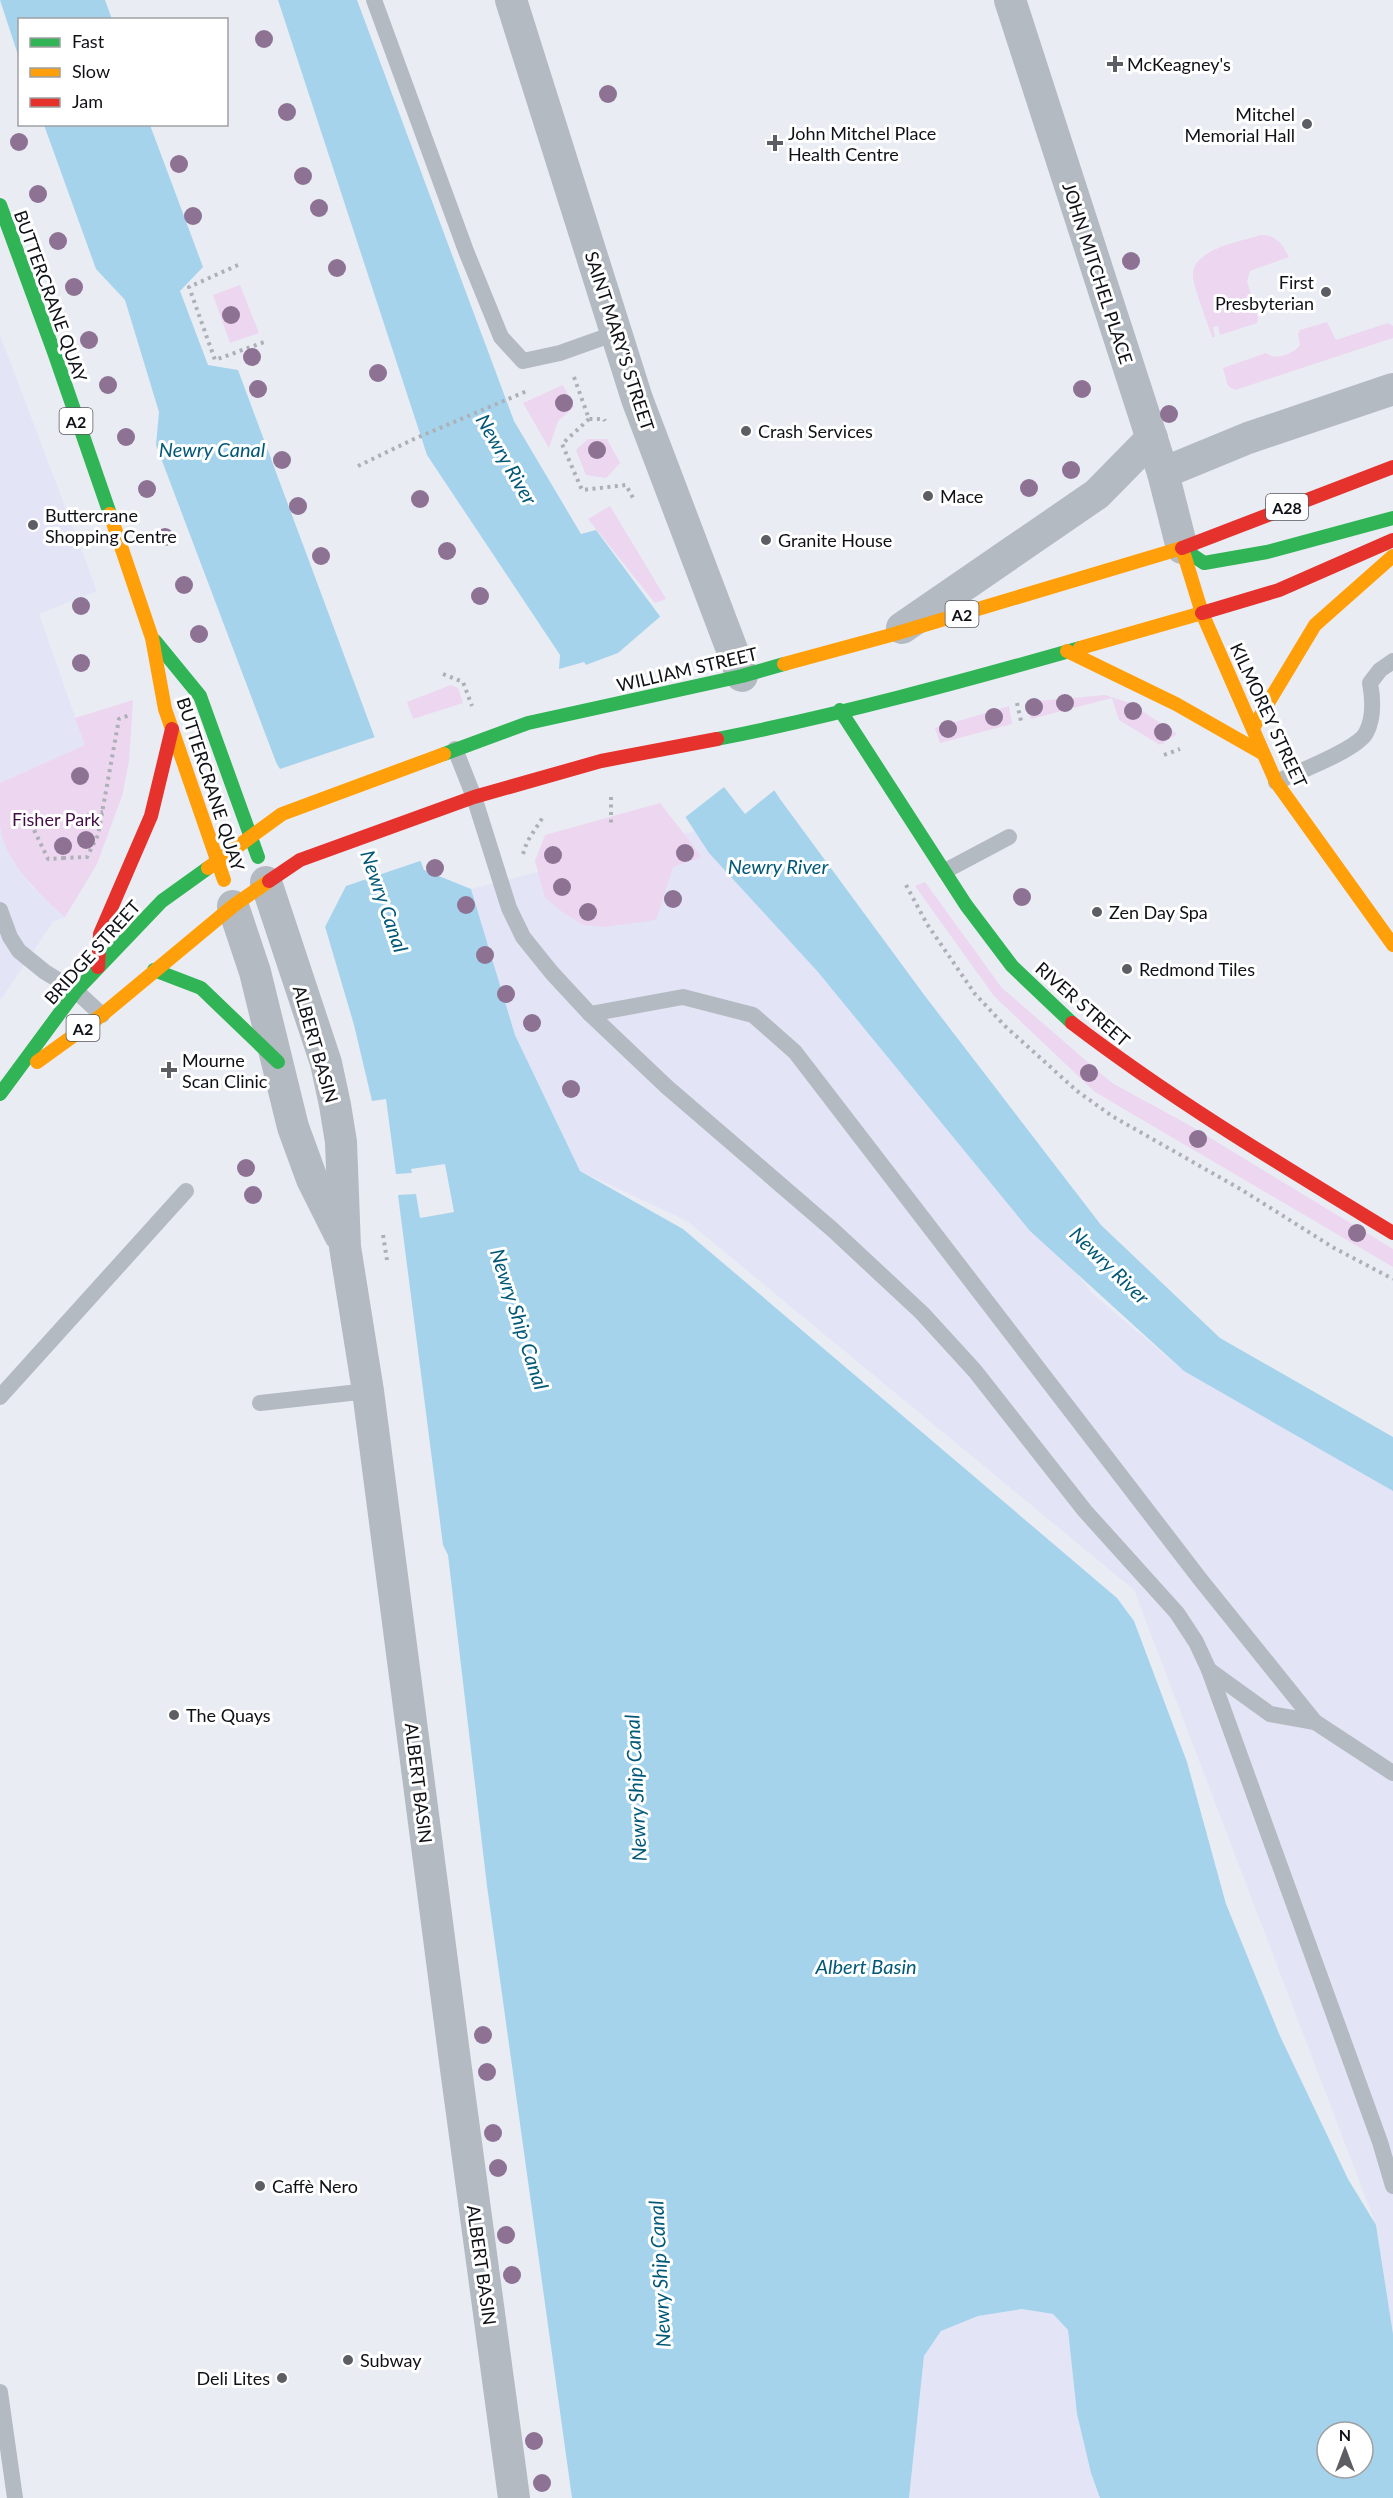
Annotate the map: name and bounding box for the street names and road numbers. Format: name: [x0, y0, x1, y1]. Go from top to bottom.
street label: JOHN MITCHEL PLACE: [1058, 179, 1138, 367]
street label: BUTTERCRANE QUAY: [10, 207, 93, 386]
street label: SAINT MARY'S STREET: [581, 249, 660, 434]
road number: A2: [60, 408, 92, 434]
road number: A28: [1266, 494, 1308, 520]
road number: A2: [946, 601, 978, 627]
street label: KILMOREY STREET: [1226, 639, 1312, 791]
street label: WILLIAM STREET: [614, 642, 760, 696]
street label: BUTTERCRANE QUAY: [173, 694, 250, 874]
street label: BRIDGE STREET: [39, 895, 145, 1009]
street label: RIVER STREET: [1031, 957, 1135, 1051]
street label: ALBERT BASIN: [289, 983, 343, 1105]
road number: A2: [66, 1015, 100, 1041]
street label: ALBERT BASIN: [401, 1722, 437, 1844]
street label: ALBERT BASIN: [463, 2203, 501, 2327]

